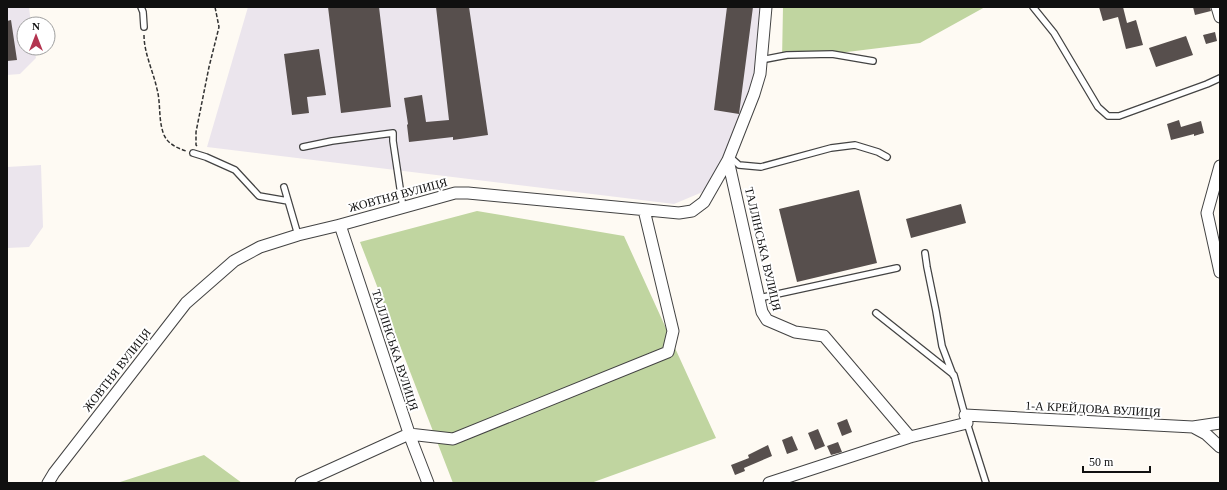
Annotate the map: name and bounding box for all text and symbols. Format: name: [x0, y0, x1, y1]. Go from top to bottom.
north arrow: [16, 16, 56, 56]
text: N: [32, 20, 40, 32]
street label: ЖОВТНЯ ВУЛИЦЯ: [347, 175, 449, 215]
street label: ТАЛЛІНСЬКА ВУЛИЦЯ: [742, 186, 784, 312]
street label: ТАЛЛІНСЬКА ВУЛИЦЯ: [369, 288, 421, 412]
street label: ЖОВТНЯ ВУЛИЦЯ: [80, 326, 154, 414]
street label: 1-А КРЕЙДОВА ВУЛИЦЯ: [1025, 398, 1161, 420]
scale bar: [1083, 448, 1150, 474]
text: 50 m: [1089, 455, 1114, 469]

